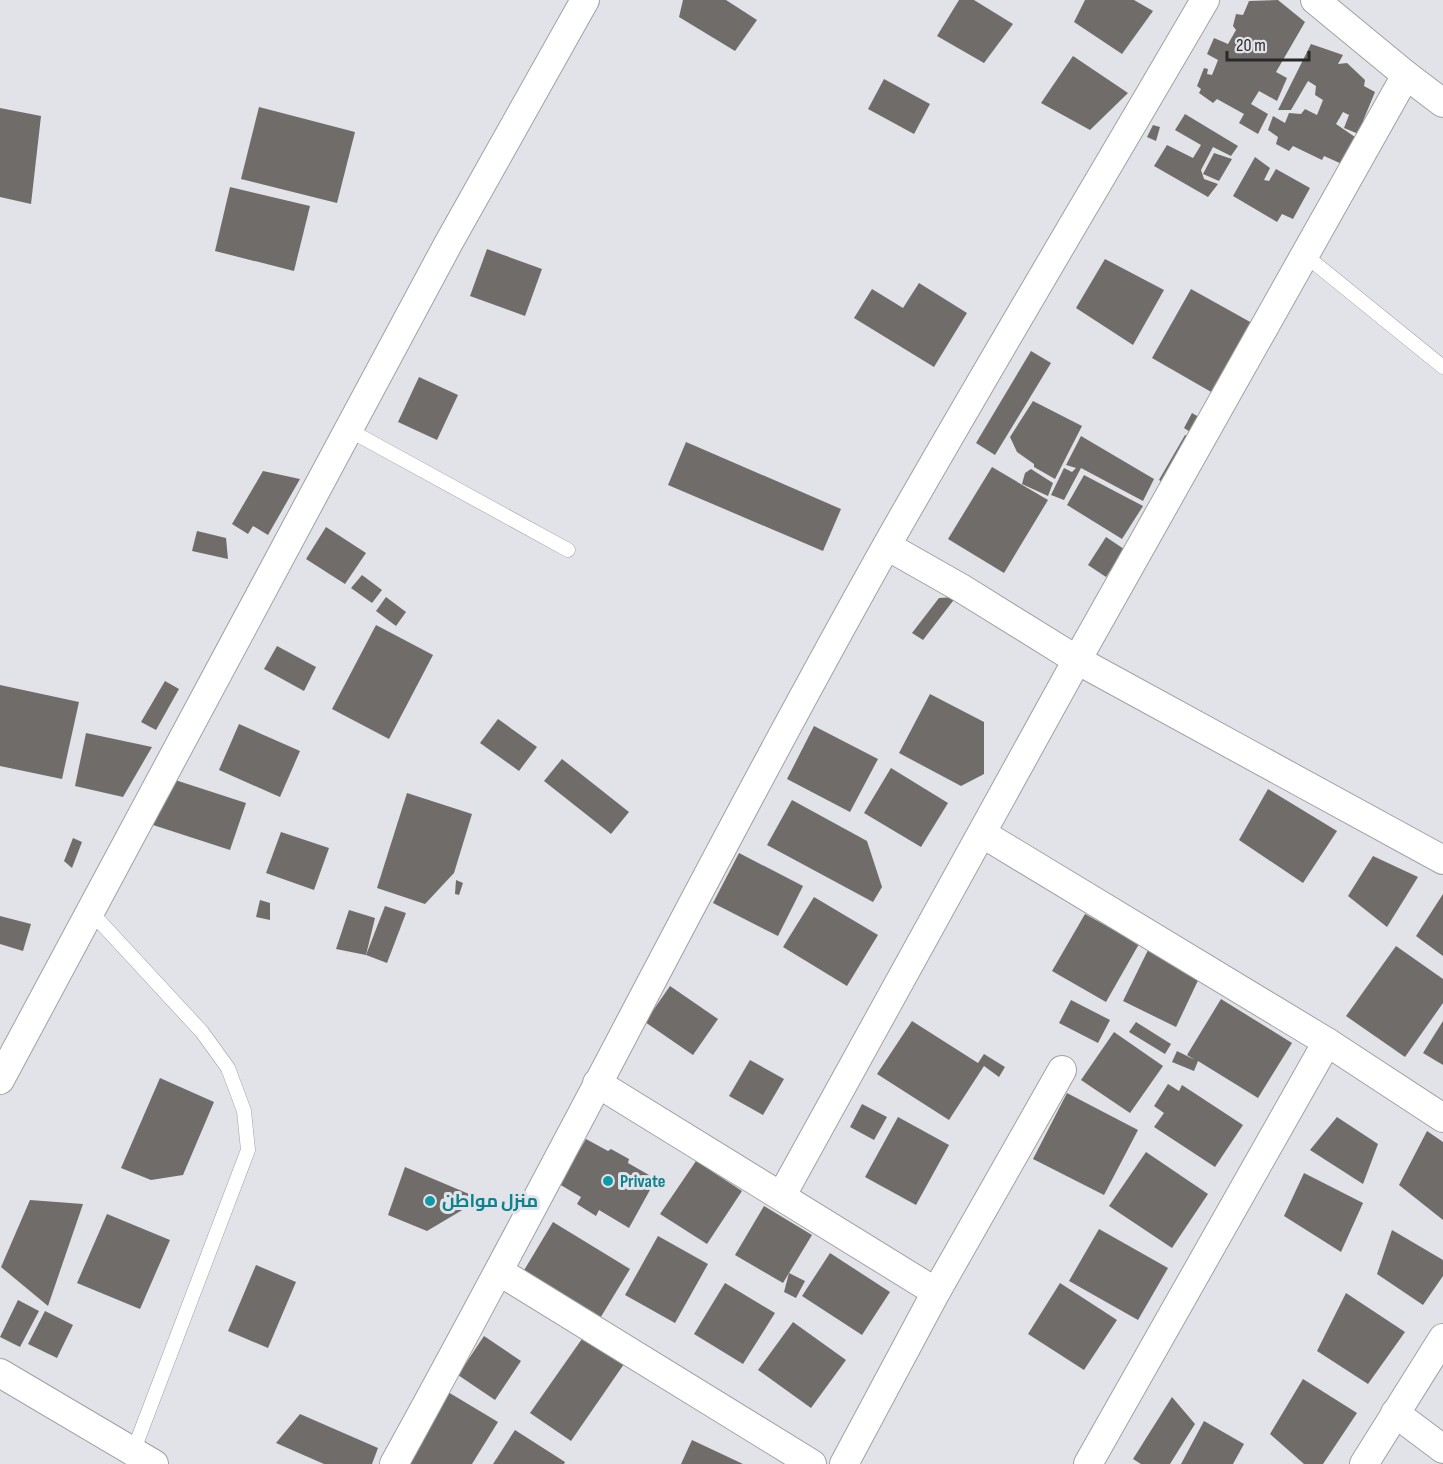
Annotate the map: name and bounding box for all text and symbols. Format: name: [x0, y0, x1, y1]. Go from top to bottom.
scale bar: [1227, 24, 1310, 62]
text: 20 m: [1236, 35, 1266, 56]
place label: Private: [620, 1171, 666, 1192]
marker: Private: [601, 1174, 615, 1188]
place label: منزل مواطن: [442, 1191, 538, 1212]
marker: منزل مواطن: [423, 1194, 437, 1208]

